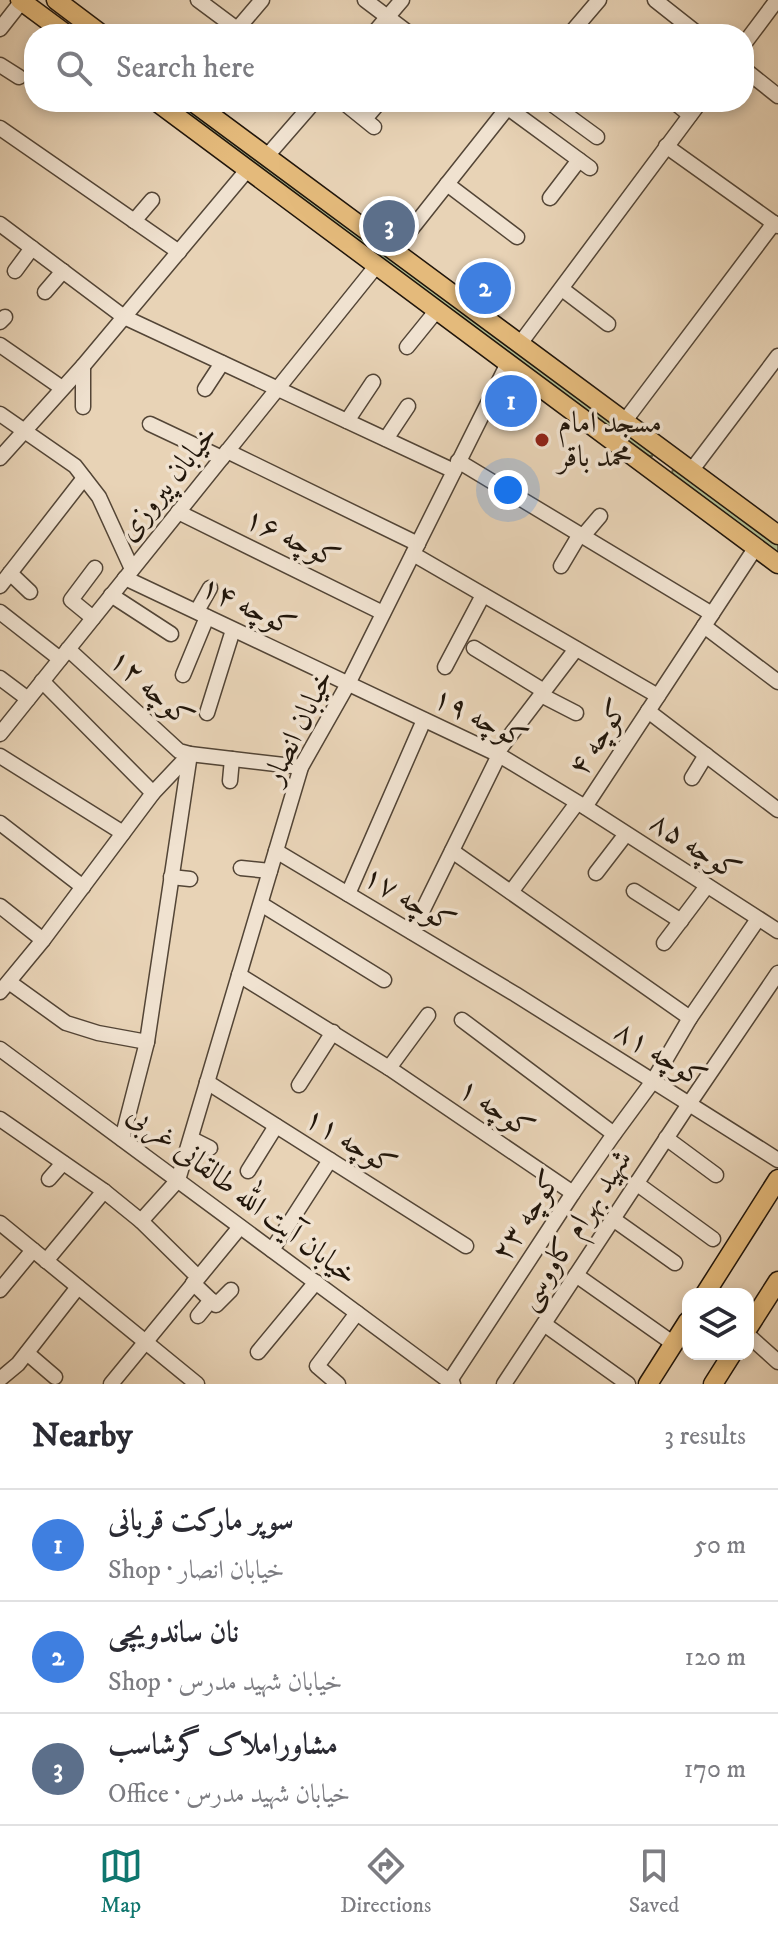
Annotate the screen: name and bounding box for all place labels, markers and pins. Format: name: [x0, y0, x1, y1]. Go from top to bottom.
pin: 3: [363, 196, 415, 256]
pin: 2: [459, 258, 511, 318]
pin: 1: [485, 371, 537, 431]
place label: مسجد امام محمد باقر: [555, 405, 662, 476]
marker: مسجد امام محمد باقر: [533, 431, 551, 449]

